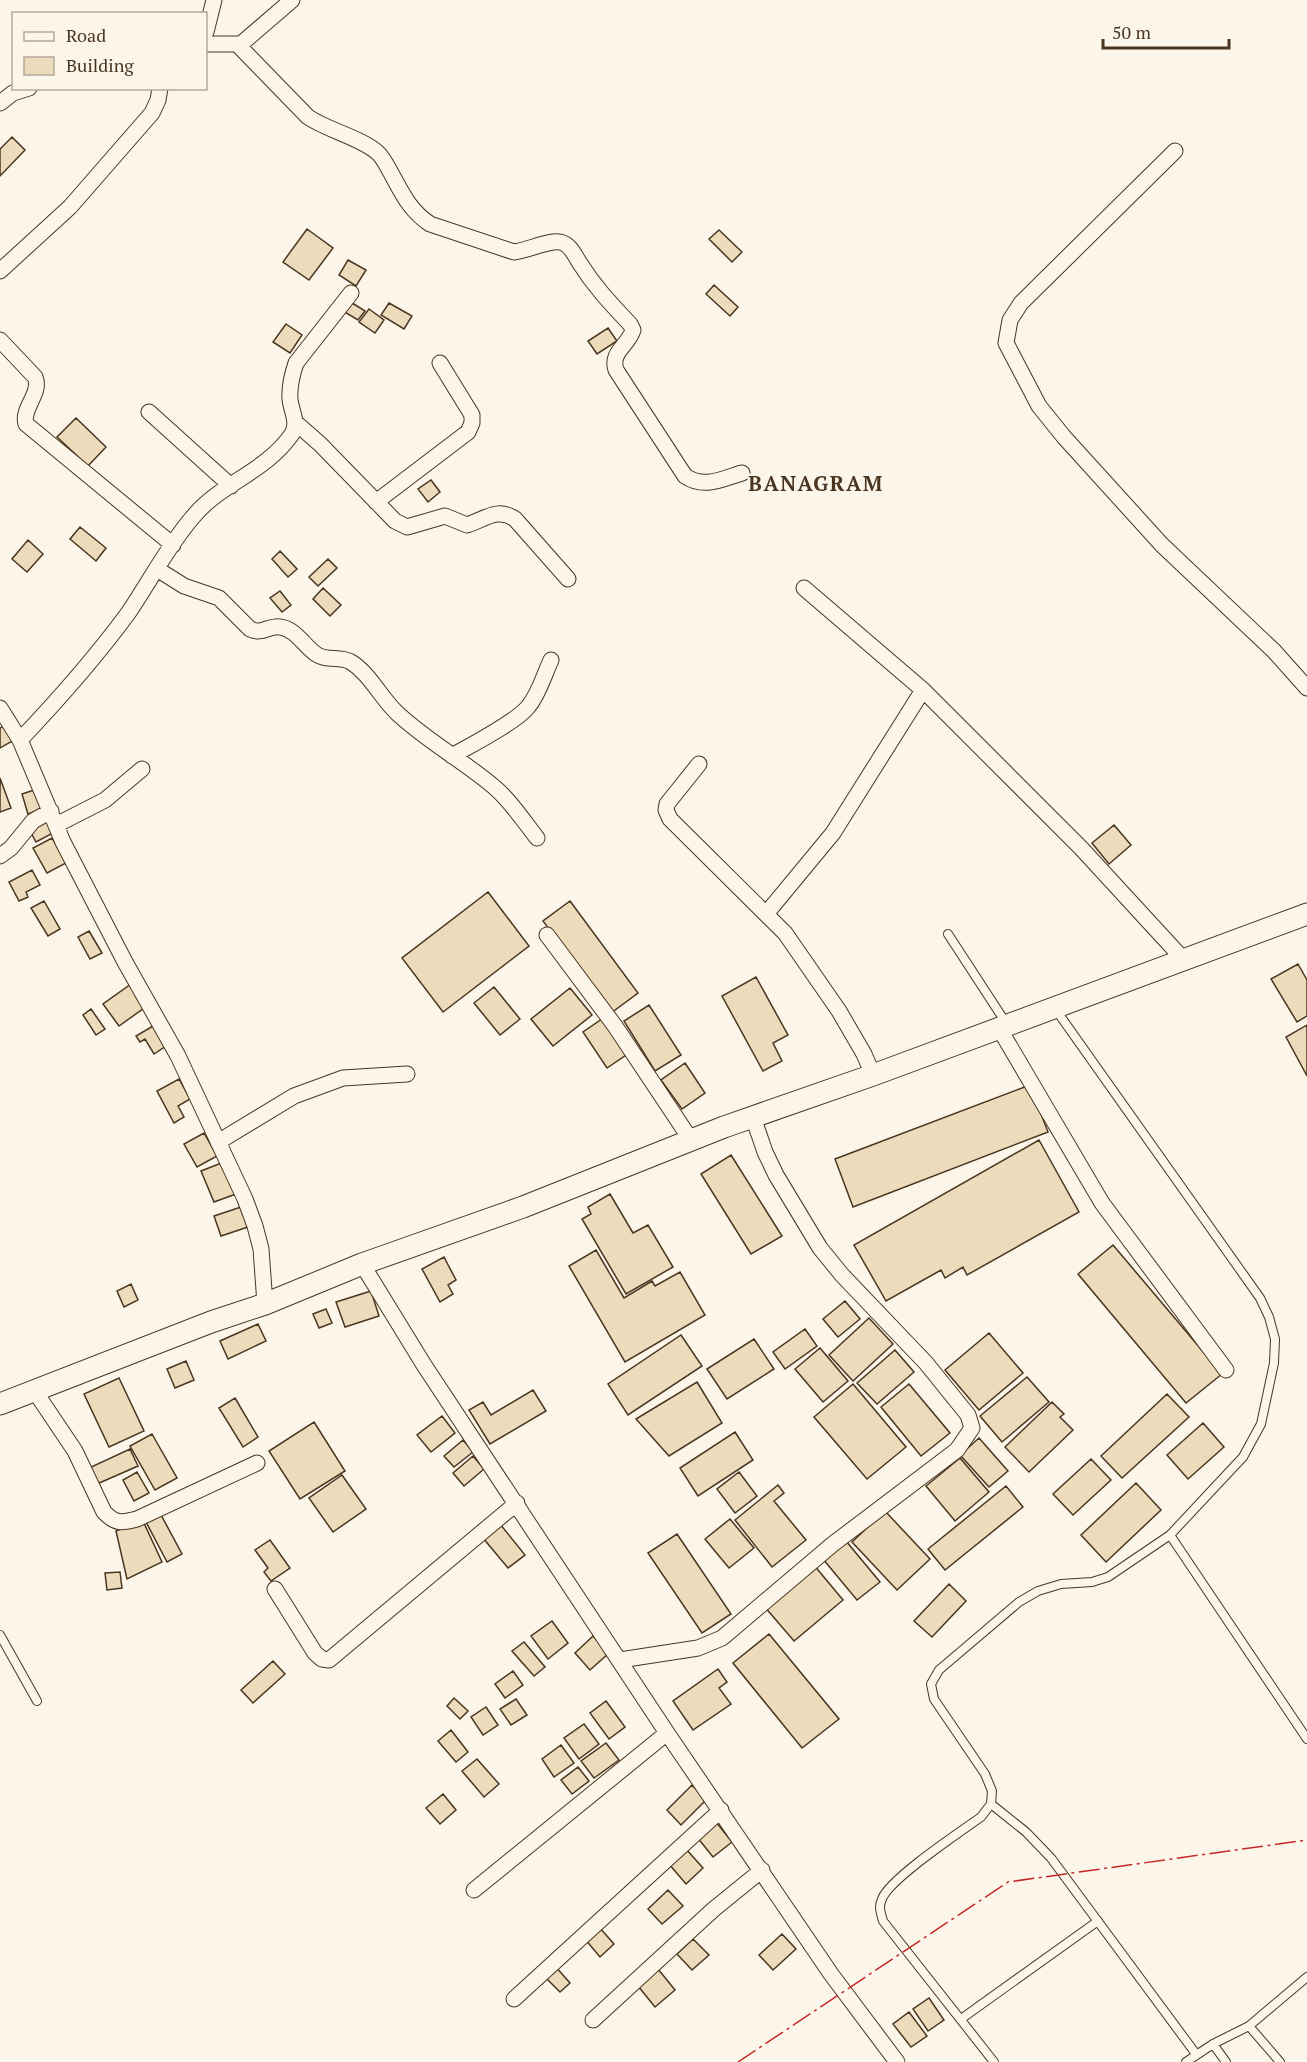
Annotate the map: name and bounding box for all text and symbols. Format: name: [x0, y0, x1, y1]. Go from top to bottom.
legend: [12, 12, 207, 90]
scale bar: [1103, 12, 1229, 50]
text: 50 m: [1112, 20, 1152, 44]
text: Road: [66, 23, 106, 47]
text: Building: [66, 53, 134, 77]
district label: BANAGRAM: [748, 469, 884, 497]

